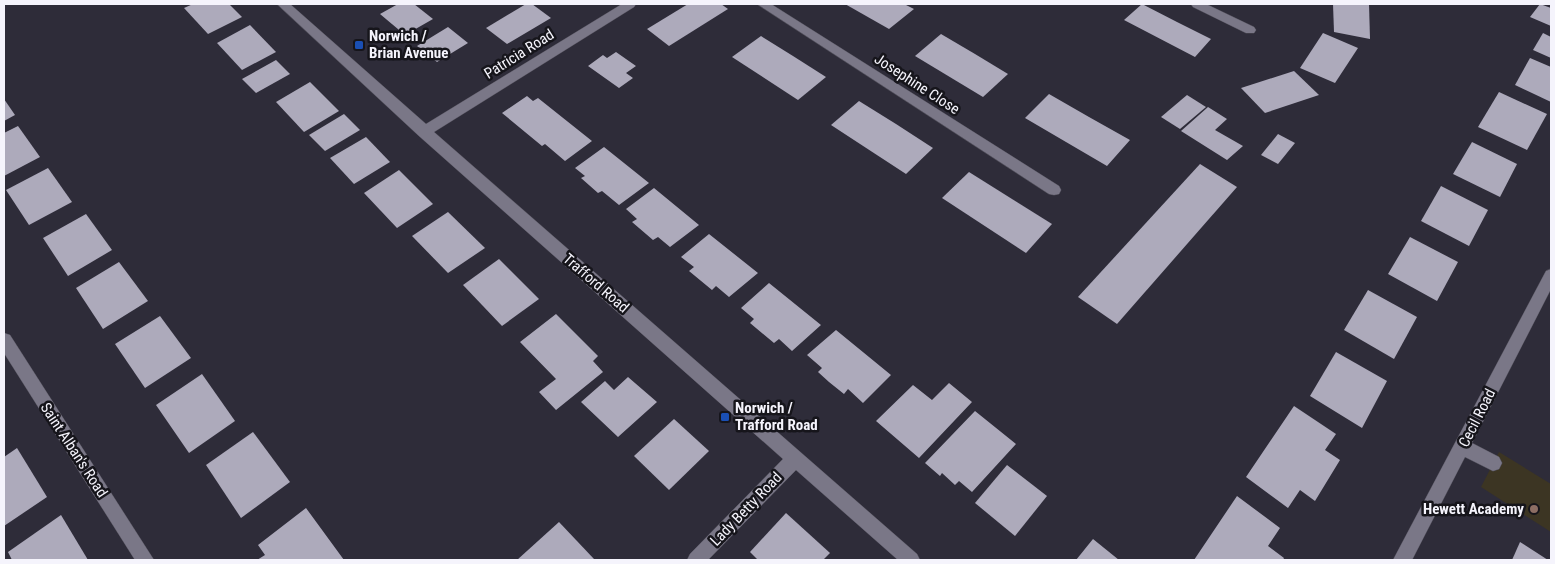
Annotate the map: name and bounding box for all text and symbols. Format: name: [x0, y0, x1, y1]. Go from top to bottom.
street label: Patricia Road: [481, 25, 557, 83]
place label: Norwich / Brian Avenue: [369, 27, 448, 62]
marker: Norwich / Brian Avenue: [353, 39, 365, 51]
street label: Josephine Close: [871, 50, 963, 118]
street label: Trafford Road: [559, 250, 633, 316]
street label: Cecil Road: [1455, 386, 1499, 450]
street label: Saint Alban's Road: [37, 399, 111, 501]
place label: Norwich / Trafford Road: [735, 399, 818, 434]
marker: Norwich / Trafford Road: [719, 411, 731, 423]
street label: Lady Betty Road: [706, 468, 786, 550]
place label: Hewett Academy: [1423, 500, 1524, 518]
marker: Hewett Academy: [1528, 503, 1540, 515]

